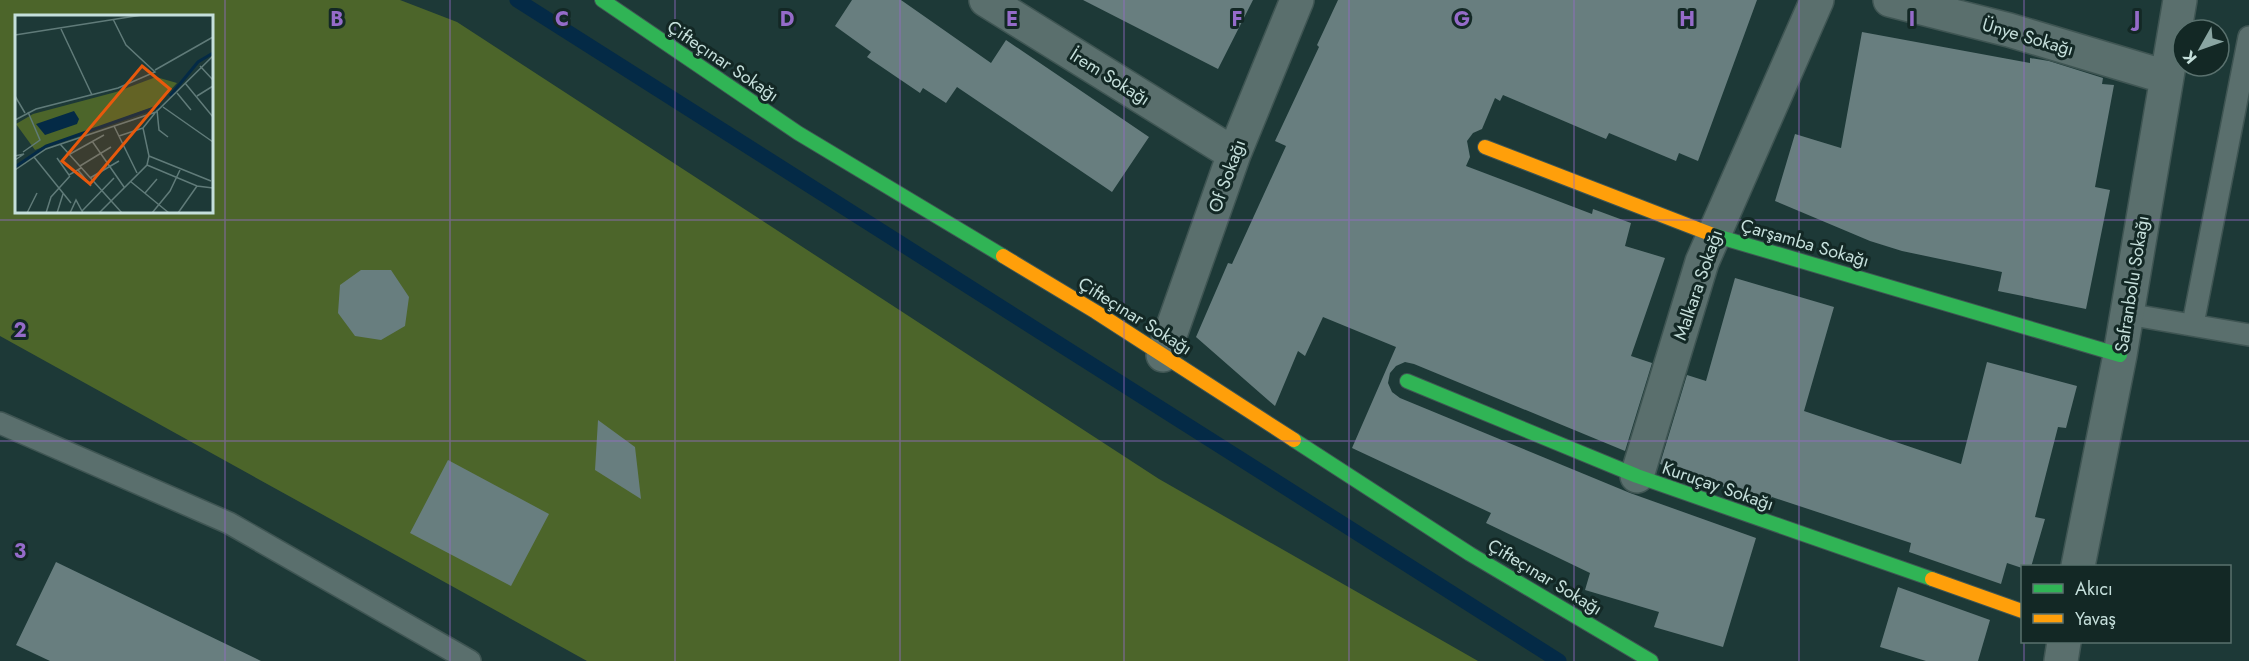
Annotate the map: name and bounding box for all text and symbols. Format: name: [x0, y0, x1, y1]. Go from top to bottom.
text: B: [330, 5, 344, 34]
text: C: [555, 5, 569, 34]
text: D: [780, 5, 794, 34]
text: E: [1006, 5, 1018, 34]
text: F: [1231, 5, 1243, 34]
text: G: [1454, 5, 1470, 34]
text: H: [1679, 5, 1695, 34]
text: I: [1909, 5, 1915, 34]
text: J: [2130, 5, 2140, 34]
street label: Ünye Sokağı: [1979, 12, 2077, 62]
street label: Çifteçınar Sokağı: [662, 14, 784, 108]
inset map: [15, 15, 213, 213]
north arrow: [2171, 18, 2231, 78]
street label: İrem Sokağı: [1065, 42, 1155, 112]
text: K: [2177, 45, 2202, 69]
street label: Of Sokağı: [1202, 136, 1252, 216]
street label: Çarşamba Sokağı: [1738, 212, 1872, 274]
street label: Safranbolu Sokağı: [2108, 214, 2156, 354]
street label: Malkara Sokağı: [1667, 226, 1729, 344]
street label: Çifteçınar Sokağı: [1073, 271, 1197, 361]
text: 2: [13, 316, 27, 345]
street label: Kuruçay Sokağı: [1659, 455, 1777, 517]
street label: Çifteçınar Sokağı: [1483, 532, 1607, 622]
text: 3: [14, 537, 26, 566]
legend: [2021, 565, 2231, 643]
text: Akıcı: [2075, 576, 2113, 602]
text: Yavaş: [2075, 606, 2116, 632]

